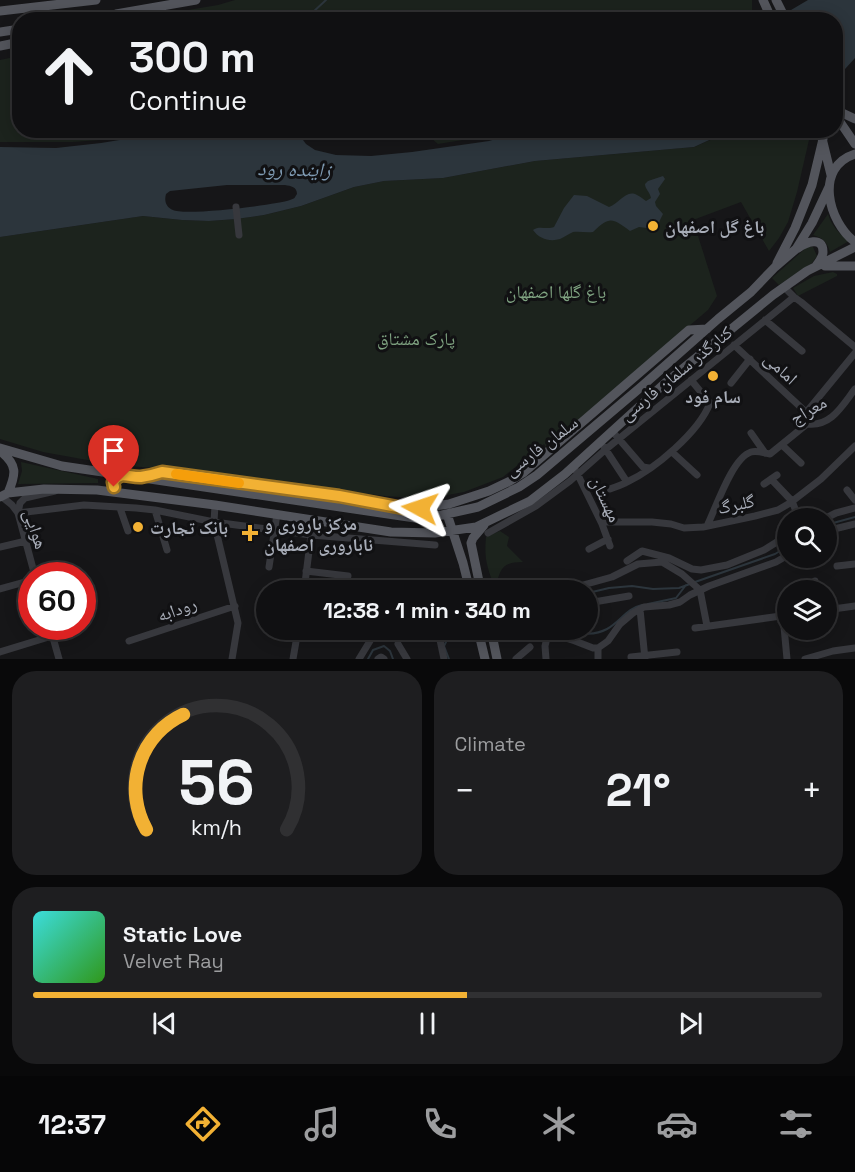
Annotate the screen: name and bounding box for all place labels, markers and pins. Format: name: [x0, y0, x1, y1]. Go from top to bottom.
place label: باغ گل اصفهان: [665, 215, 764, 238]
marker: باغ گل اصفهان: [646, 219, 660, 233]
marker: سام فود: [706, 369, 720, 383]
place label: سام فود: [685, 385, 741, 409]
pin: [88, 425, 139, 487]
place label: مرکز باروری و ناباروری اصفهان: [264, 512, 373, 556]
place label: بانک تجارت: [150, 516, 228, 539]
marker: بانک تجارت: [131, 520, 145, 534]
marker: مرکز باروری و ناباروری اصفهان: [241, 524, 259, 542]

